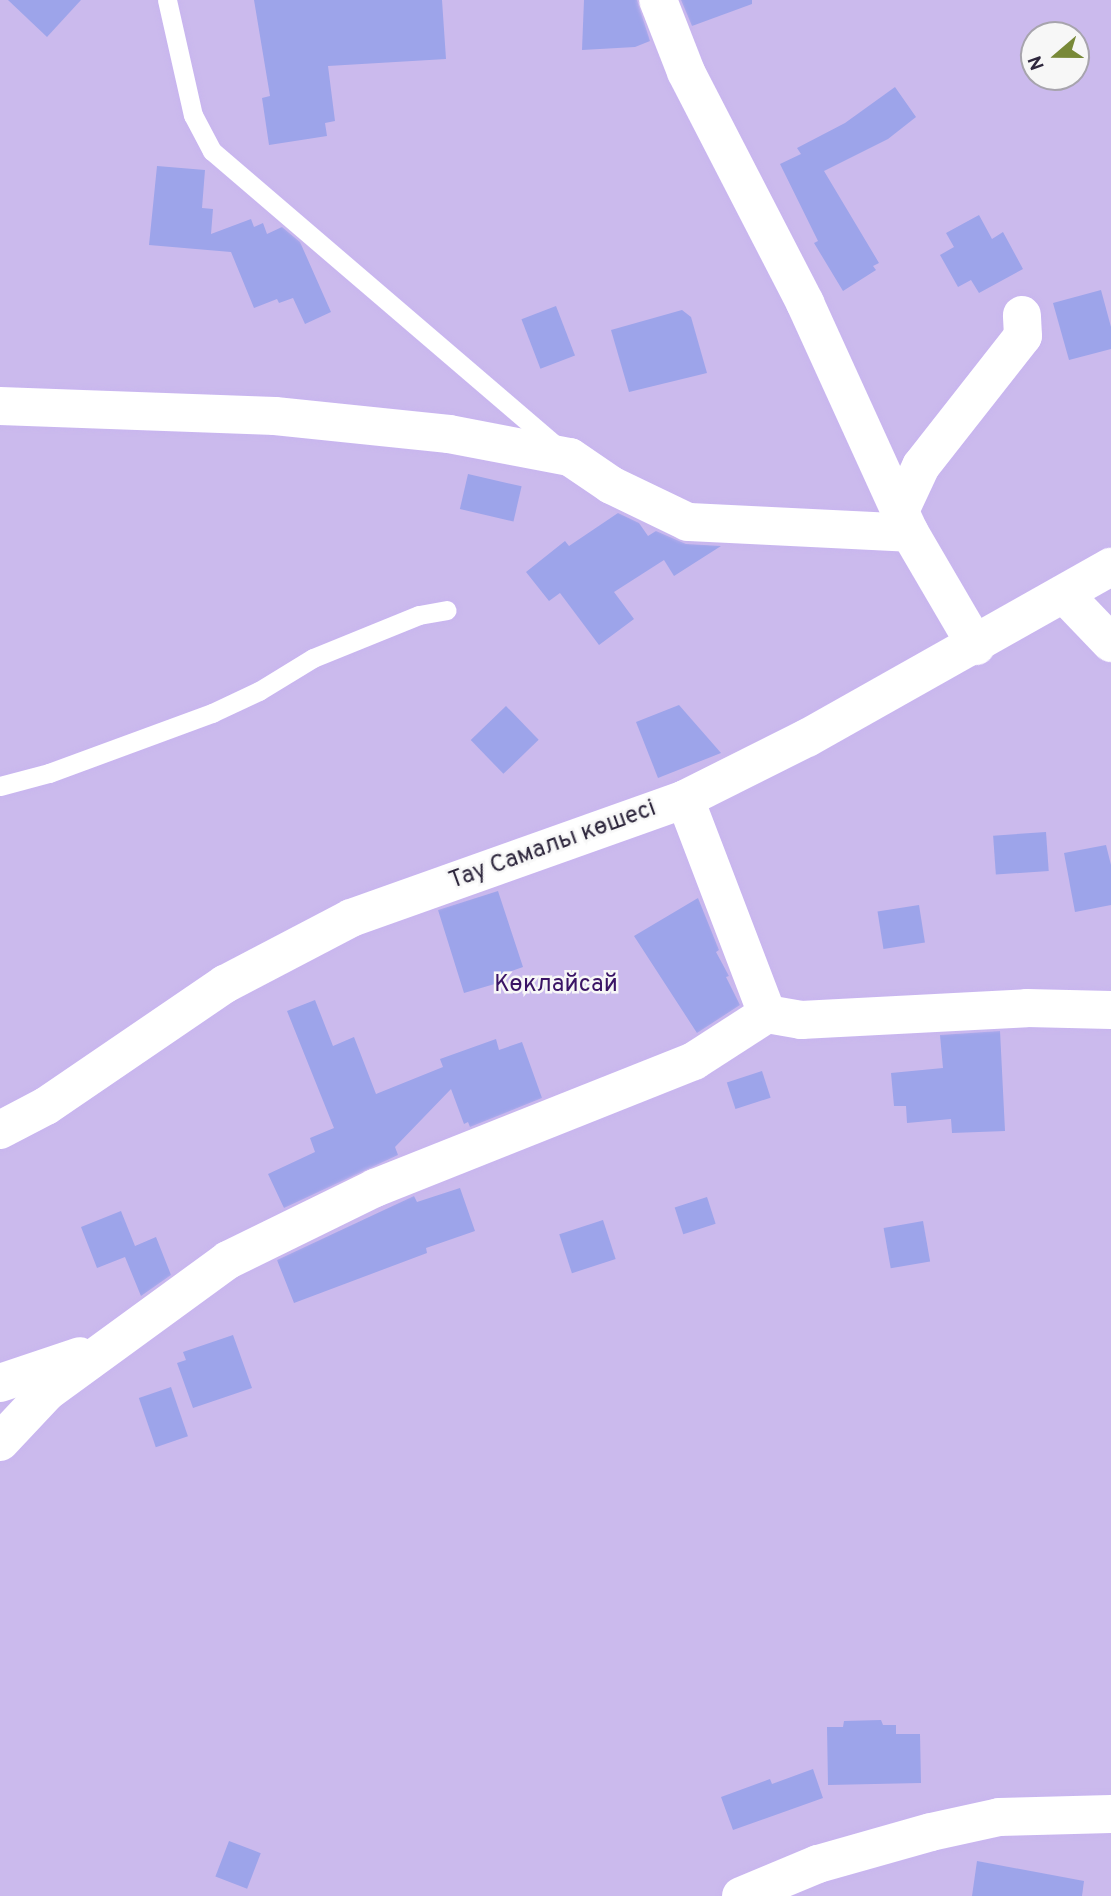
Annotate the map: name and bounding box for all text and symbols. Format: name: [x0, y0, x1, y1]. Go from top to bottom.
north arrow: [1020, 21, 1090, 91]
text: N: [1024, 52, 1051, 73]
street label: Тау Самалы көшесі: [446, 795, 660, 897]
park label: Көклайсай: [494, 972, 618, 1000]

